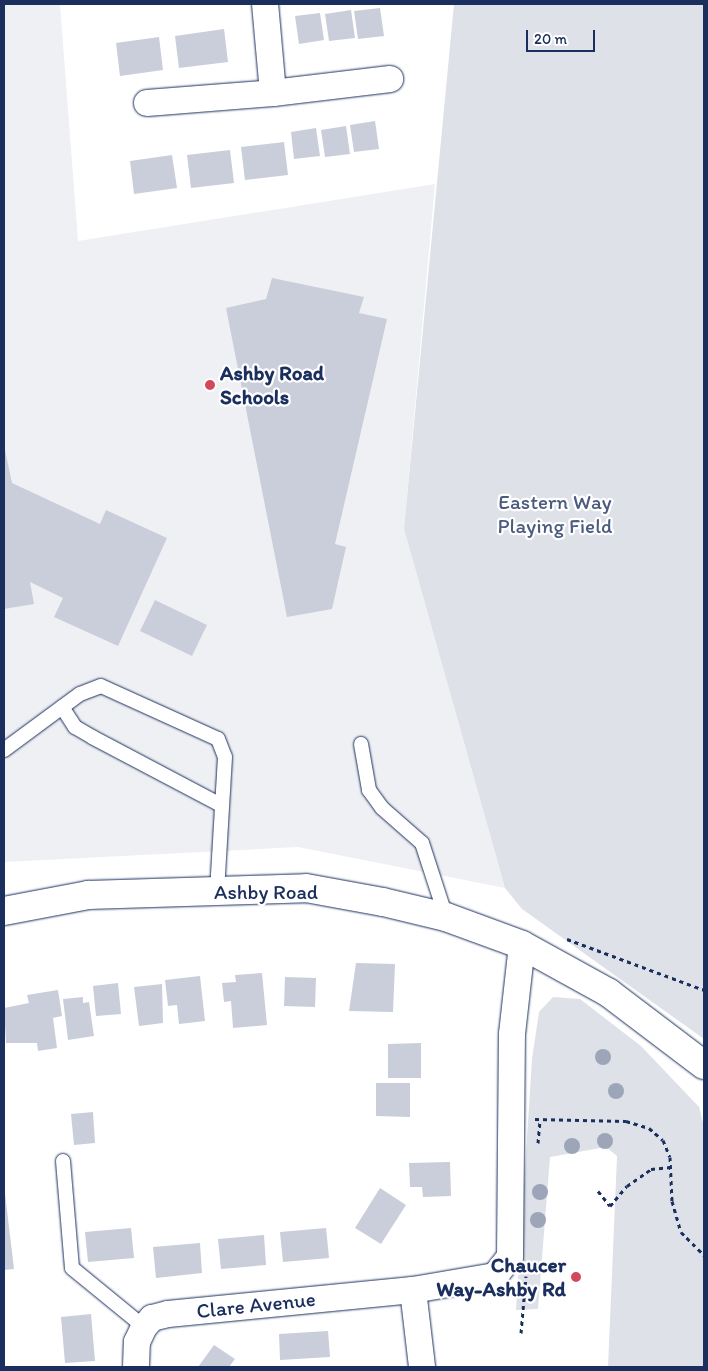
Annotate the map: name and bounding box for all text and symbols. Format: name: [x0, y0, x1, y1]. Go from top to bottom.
scale bar: [528, 20, 597, 52]
text: 20 m: [534, 30, 567, 48]
place label: Ashby Road Schools: [220, 360, 324, 410]
marker: Ashby Road Schools: [204, 379, 216, 391]
park label: Eastern Way Playing Field: [498, 489, 612, 539]
street label: Ashby Road: [214, 879, 318, 905]
place label: Chaucer Way-Ashby Rd: [436, 1252, 566, 1302]
marker: Chaucer Way-Ashby Rd: [570, 1271, 582, 1283]
street label: Clare Avenue: [196, 1286, 316, 1324]

